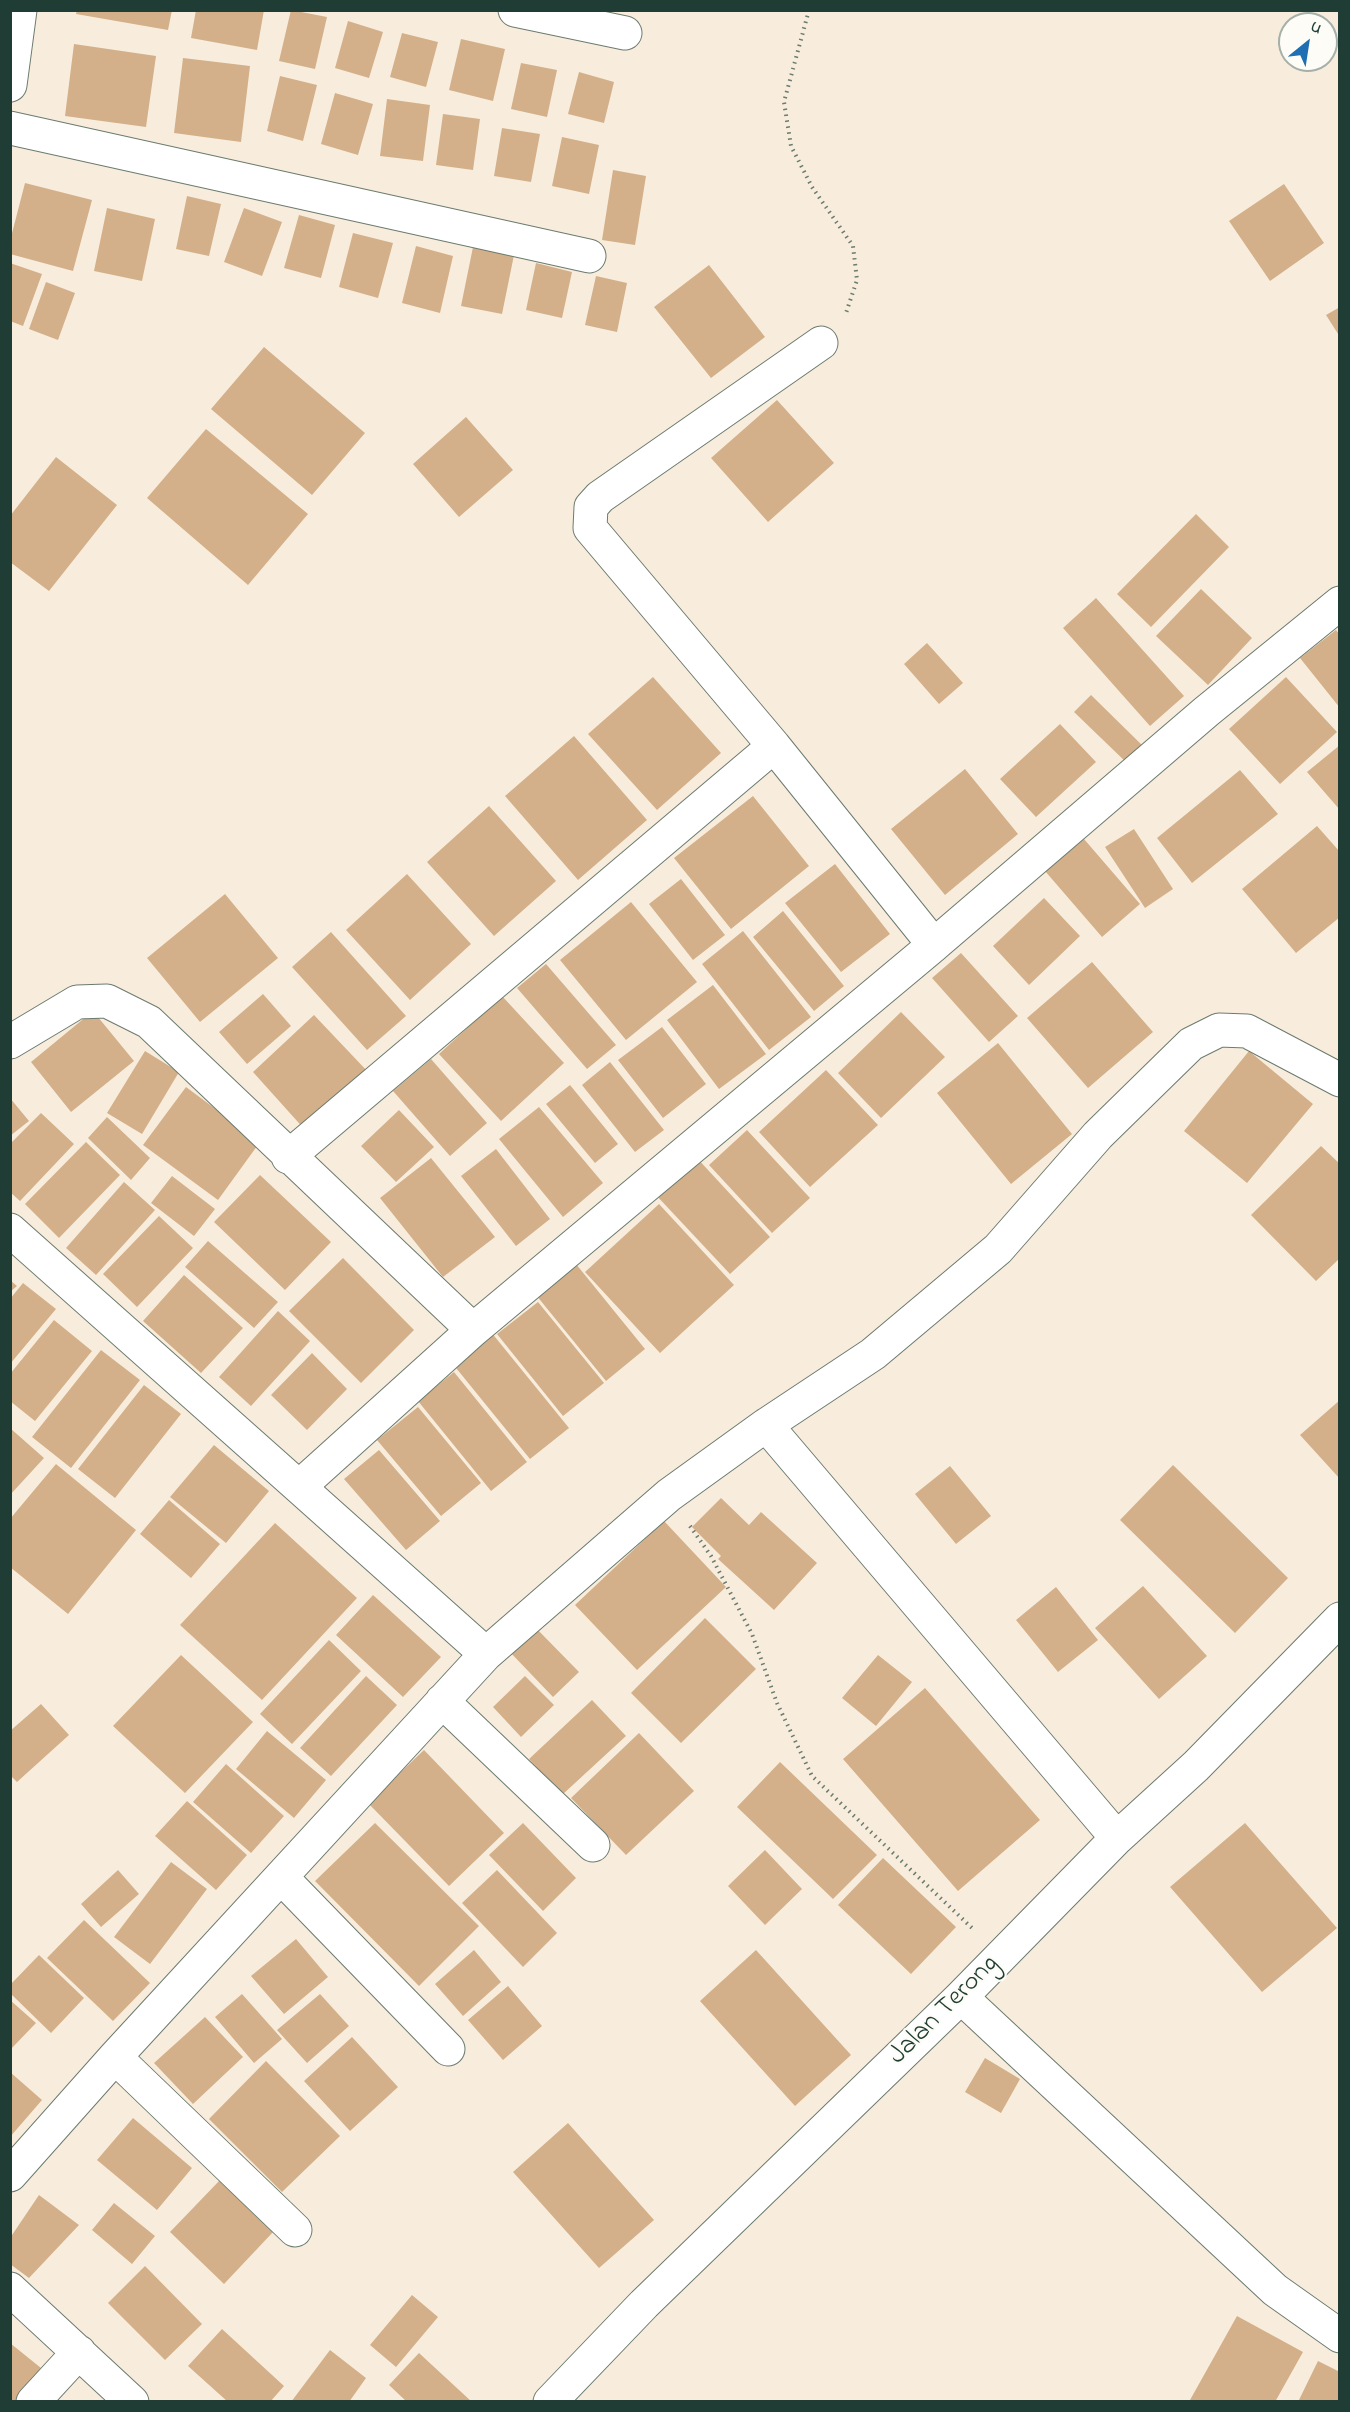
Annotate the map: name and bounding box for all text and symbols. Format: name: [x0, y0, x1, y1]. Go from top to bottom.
north arrow: [1278, 12, 1338, 72]
text: U: [1306, 15, 1326, 41]
street label: Jalan Terong: [883, 1949, 1007, 2073]

